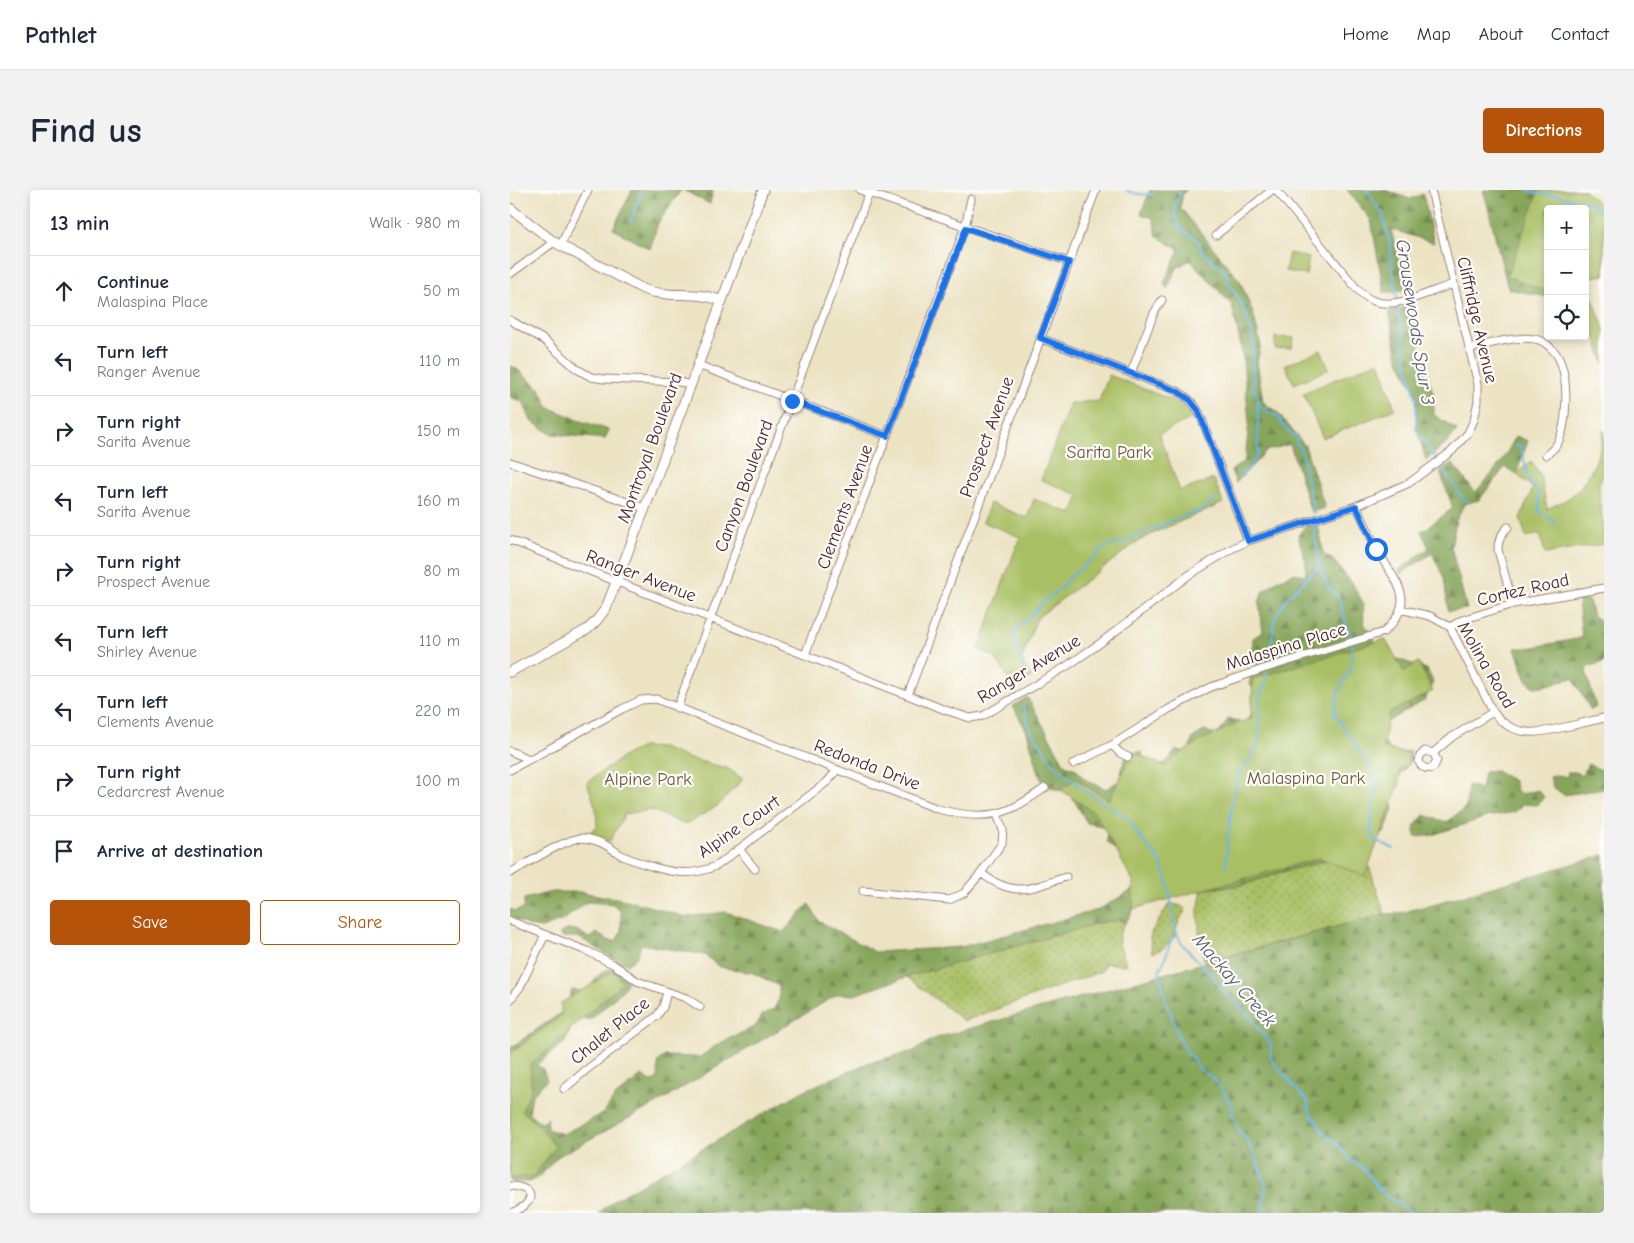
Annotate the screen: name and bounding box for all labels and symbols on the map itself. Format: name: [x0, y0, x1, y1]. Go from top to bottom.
water label: Grousewoods Spur 3: [1391, 237, 1439, 407]
street label: Cliffridge Avenue: [1452, 255, 1502, 385]
street label: Montroyal Boulevard: [613, 370, 687, 526]
street label: Prospect Avenue: [955, 374, 1019, 500]
route end: [781, 390, 804, 413]
street label: Canyon Boulevard: [710, 417, 778, 555]
street label: Clements Avenue: [813, 442, 877, 572]
park label: Sarita Park: [1067, 442, 1152, 463]
route start: [1365, 538, 1388, 561]
street label: Ranger Avenue: [583, 545, 699, 607]
street label: Cortez Road: [1475, 569, 1571, 611]
street label: Molina Road: [1453, 618, 1519, 712]
street label: Malaspina Place: [1223, 619, 1349, 675]
street label: Ranger Avenue: [974, 630, 1084, 708]
street label: Redonda Drive: [811, 735, 923, 795]
park label: Malaspina Park: [1247, 768, 1366, 789]
park label: Alpine Park: [604, 769, 692, 790]
street label: Alpine Court: [694, 791, 785, 863]
water label: Mackay Creek: [1187, 928, 1281, 1031]
street label: Chalet Place: [566, 993, 654, 1069]

